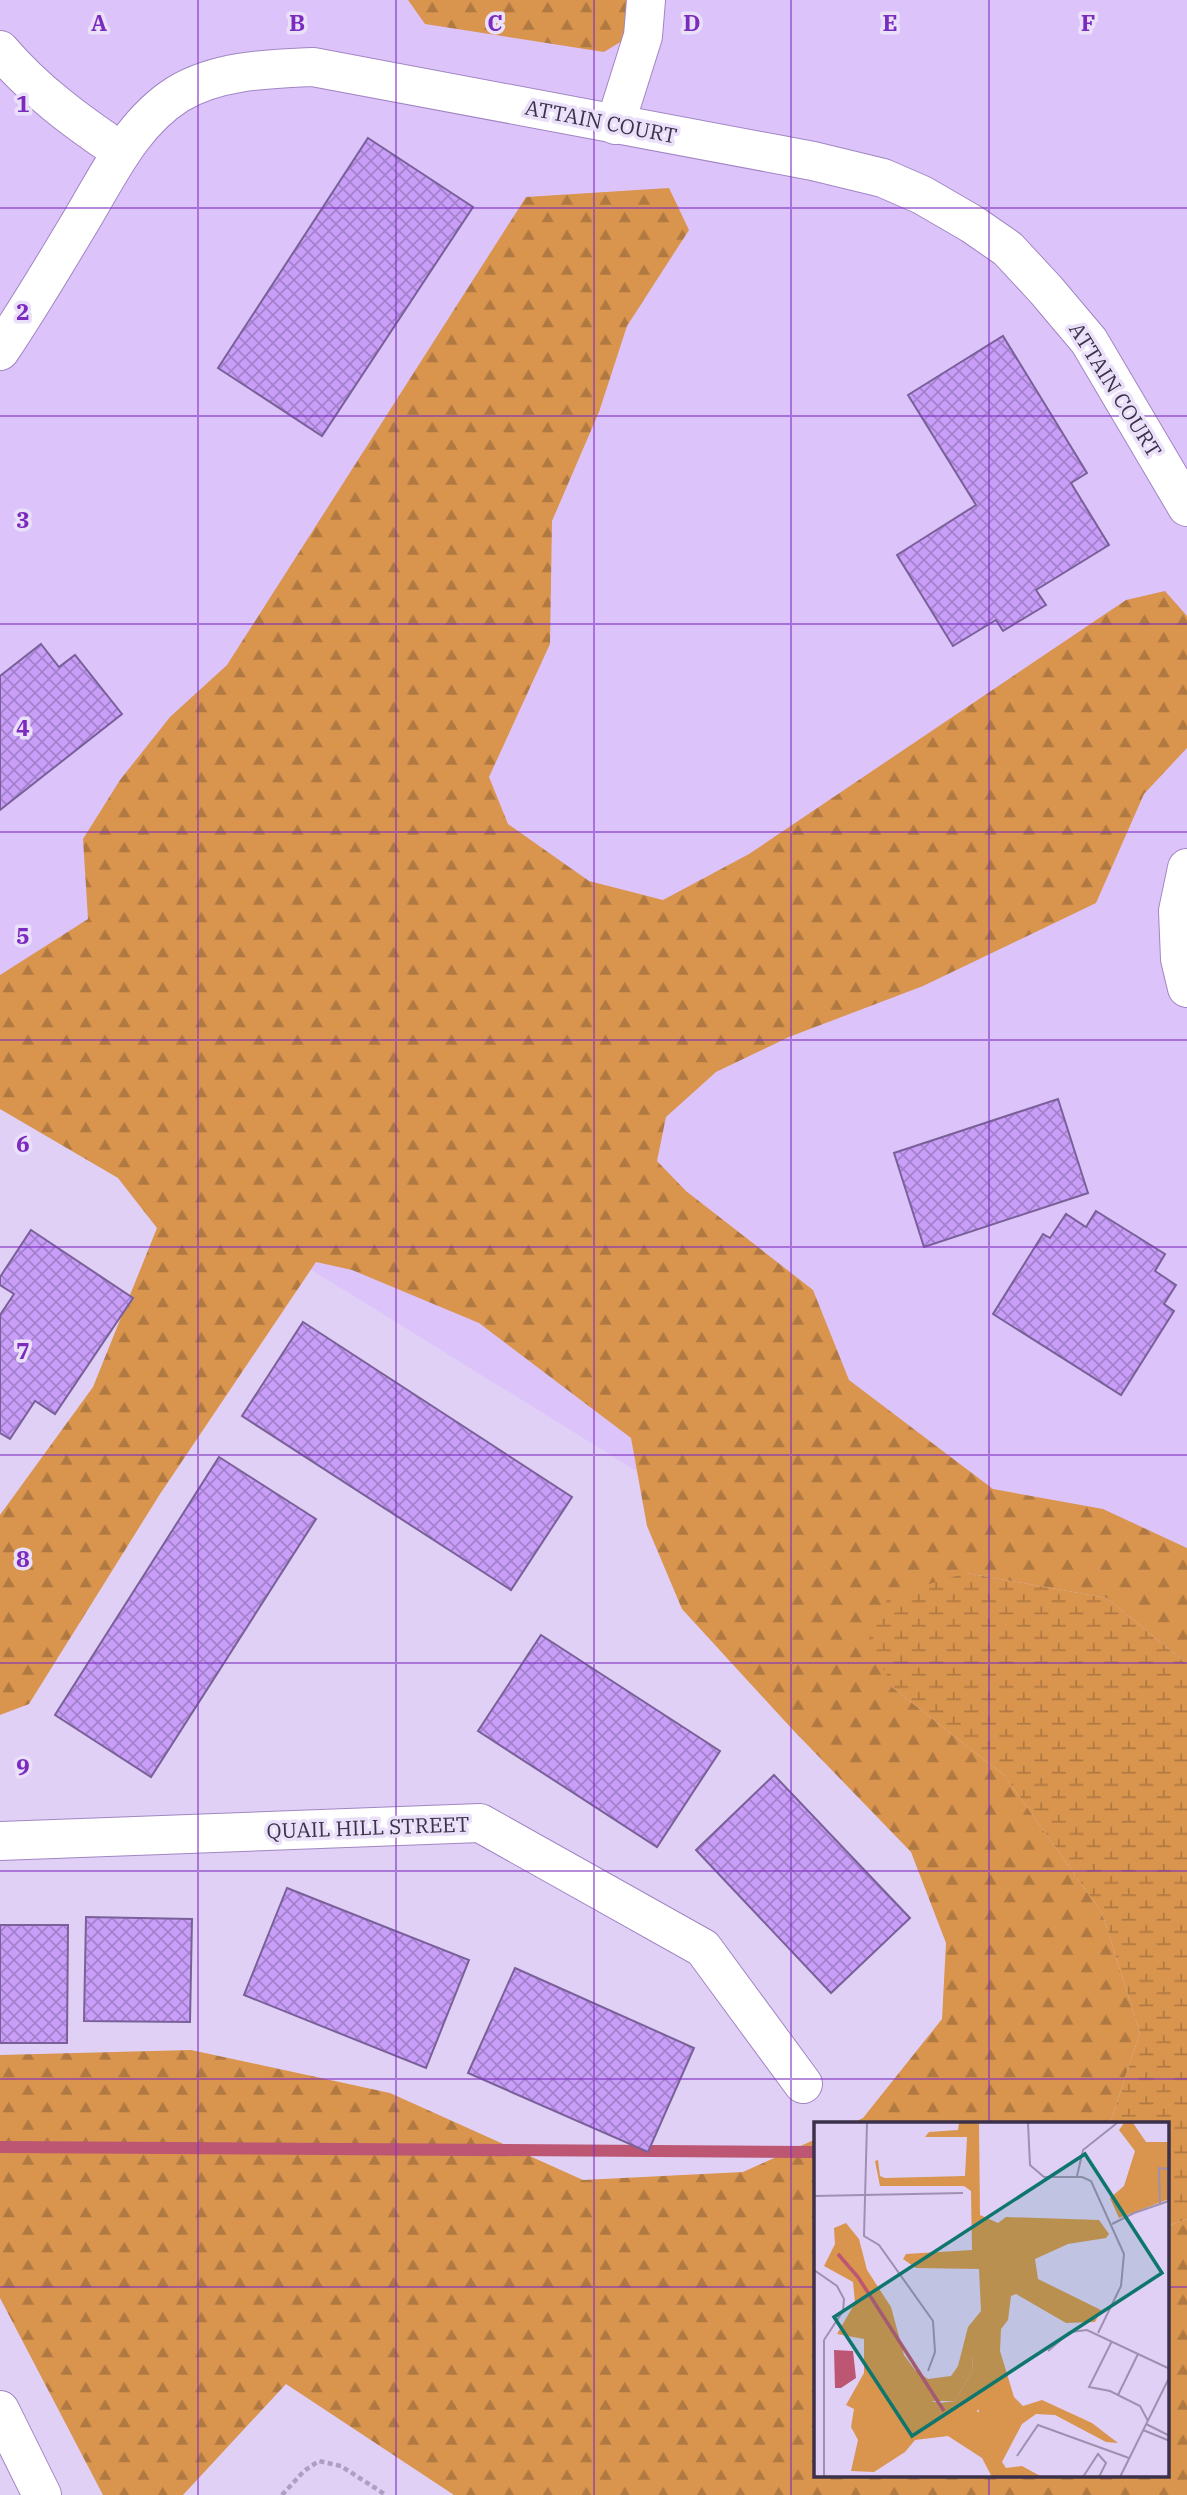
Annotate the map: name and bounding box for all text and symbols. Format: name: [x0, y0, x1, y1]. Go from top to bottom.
text: A: [91, 7, 107, 37]
text: B: [289, 7, 305, 37]
text: C: [487, 7, 503, 37]
text: D: [683, 7, 701, 37]
text: E: [882, 7, 898, 37]
text: F: [1081, 7, 1095, 37]
text: 1: [16, 88, 30, 118]
street label: ATTAIN COURT: [523, 93, 679, 149]
text: 2: [16, 296, 30, 326]
street label: ATTAIN COURT: [1063, 317, 1169, 462]
text: 3: [16, 504, 30, 534]
text: 4: [16, 712, 30, 742]
text: 5: [16, 920, 30, 950]
text: 6: [16, 1128, 30, 1158]
text: 7: [16, 1335, 30, 1365]
text: 8: [16, 1543, 30, 1573]
text: 9: [16, 1751, 30, 1781]
street label: QUAIL HILL STREET: [266, 1809, 470, 1845]
inset map: [814, 2122, 1170, 2478]

